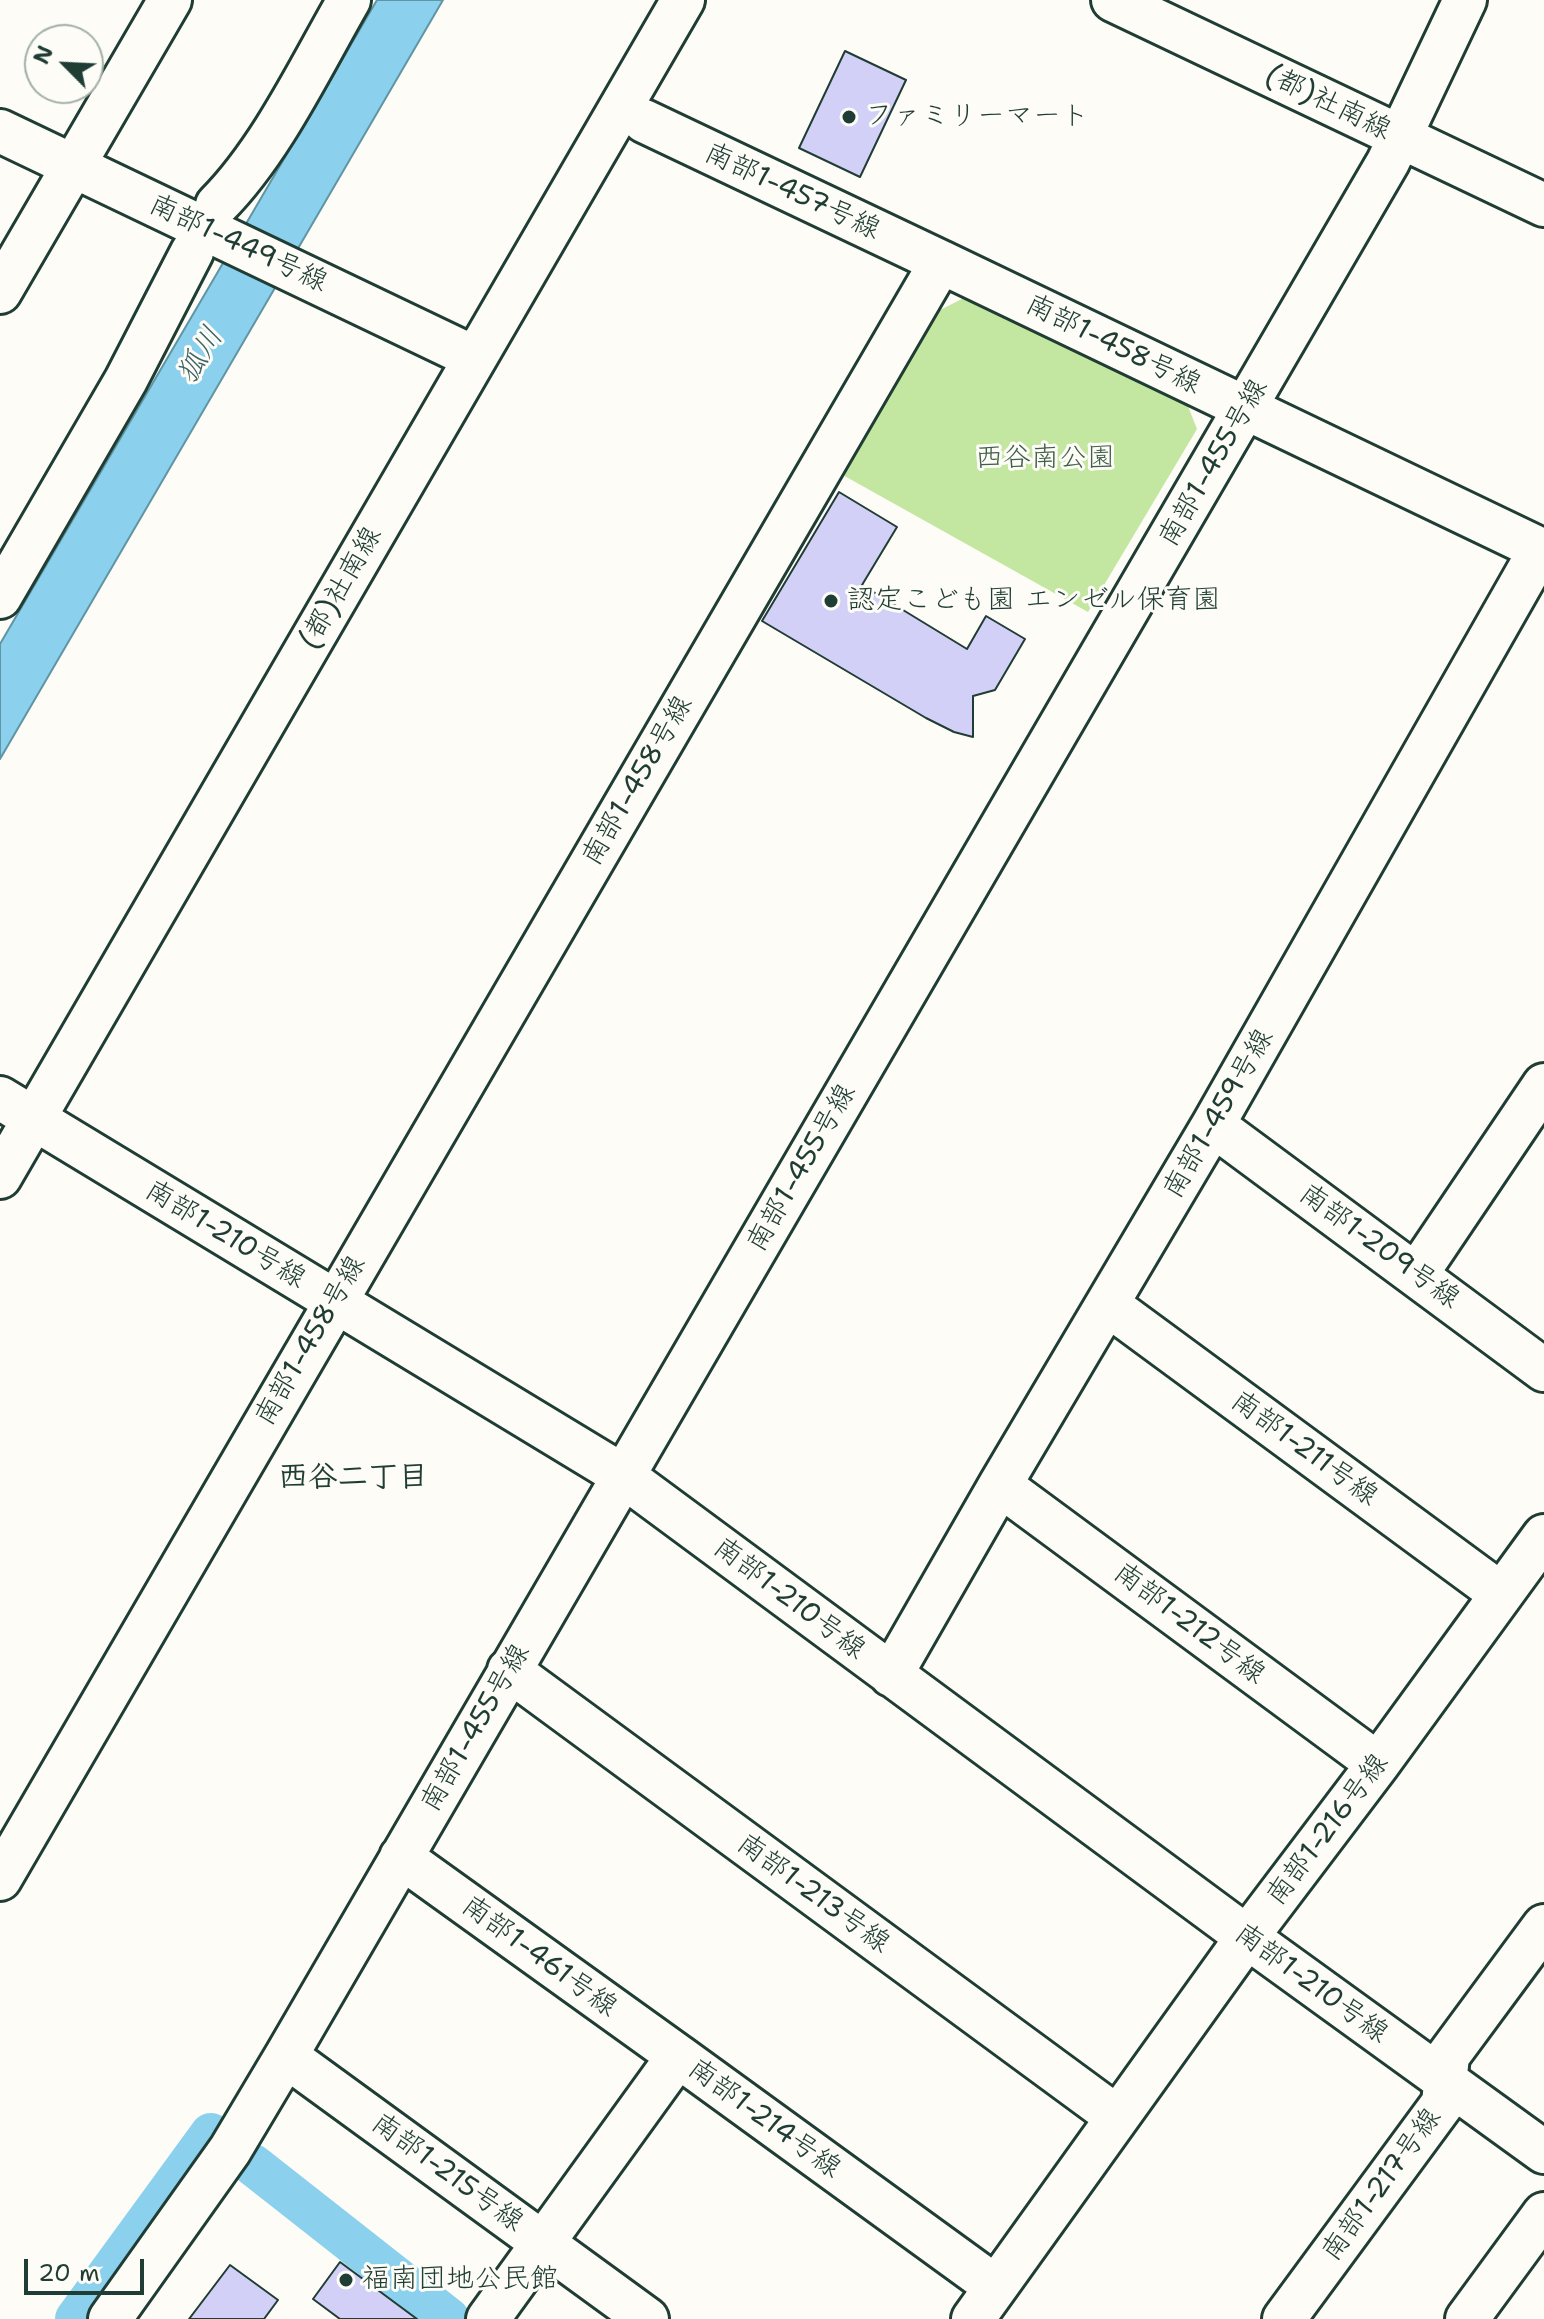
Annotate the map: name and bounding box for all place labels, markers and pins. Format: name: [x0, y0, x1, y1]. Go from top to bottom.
place label: ファミリーマート: [865, 100, 1089, 134]
marker: ファミリーマート: [840, 108, 858, 126]
place label: 認定こども園 エンゼル保育園: [847, 584, 1221, 618]
marker: 認定こども園 エンゼル保育園: [822, 592, 840, 610]
place label: 福南団地公民館: [362, 2263, 558, 2297]
marker: 福南団地公民館: [337, 2271, 355, 2289]

